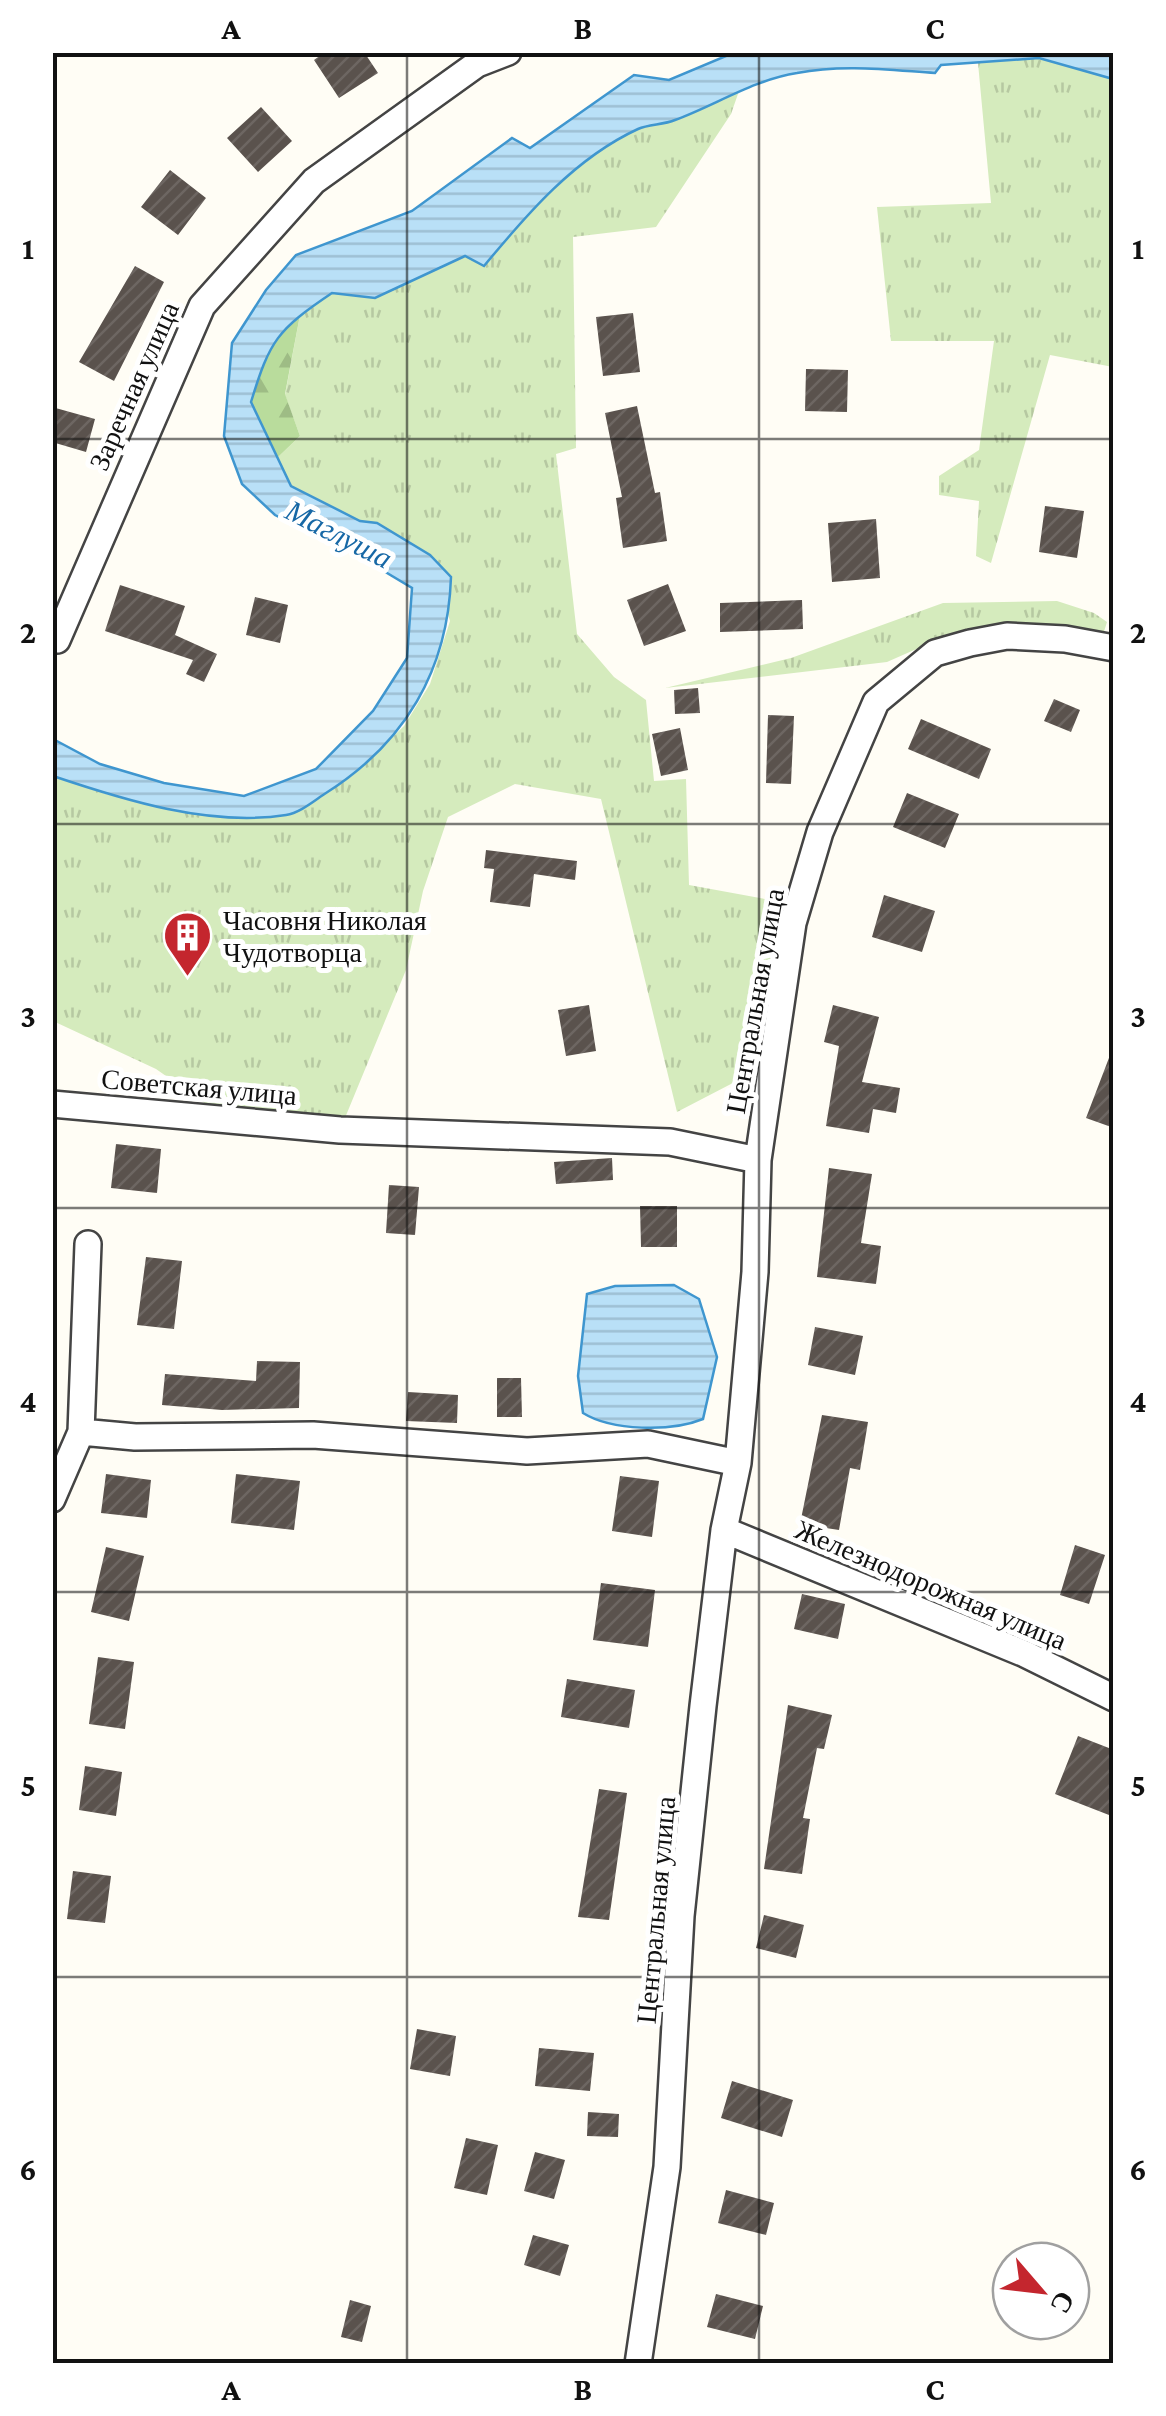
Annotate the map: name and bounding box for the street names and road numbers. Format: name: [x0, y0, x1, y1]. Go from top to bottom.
street label: Заречная улица: [83, 297, 185, 475]
street label: Центральная улица: [720, 885, 790, 1116]
street label: Советская улица: [100, 1063, 299, 1111]
street label: Железнодорожная улица: [791, 1514, 1072, 1656]
street label: Центральная улица: [631, 1794, 681, 2025]

